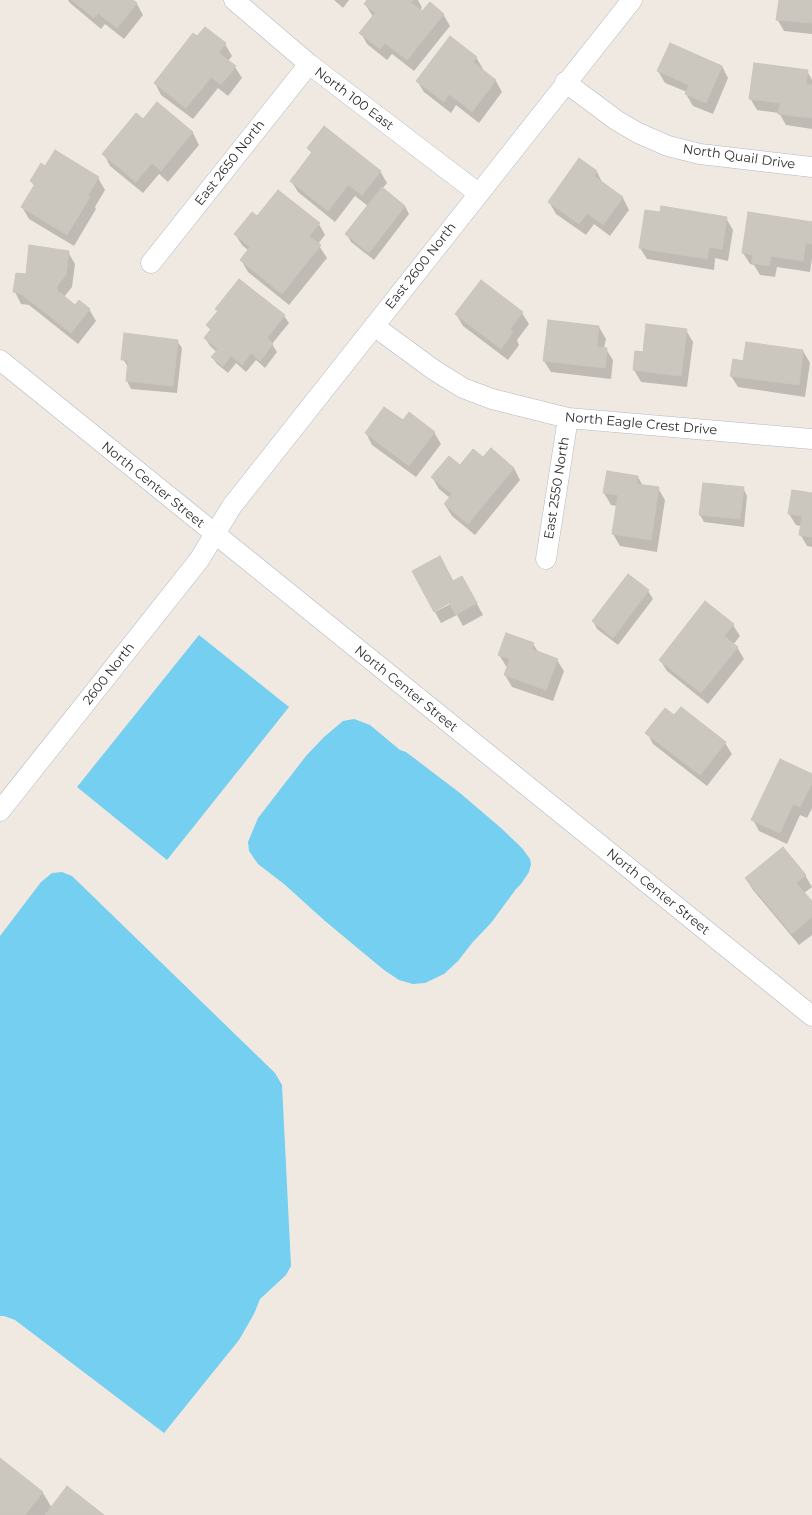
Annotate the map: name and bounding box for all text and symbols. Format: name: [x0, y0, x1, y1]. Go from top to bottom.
street label: North 100 East: [311, 64, 397, 134]
street label: East 2650 North: [192, 117, 268, 209]
street label: North Quail Drive: [682, 141, 796, 173]
street label: East 2600 North: [382, 220, 460, 312]
street label: North Eagle Crest Drive: [564, 410, 718, 438]
street label: East 2550 North: [541, 436, 573, 540]
street label: North Center Street: [98, 439, 208, 531]
street label: 2600 North: [80, 640, 138, 708]
street label: North Center Street: [351, 643, 461, 735]
street label: North Center Street: [603, 846, 713, 938]

